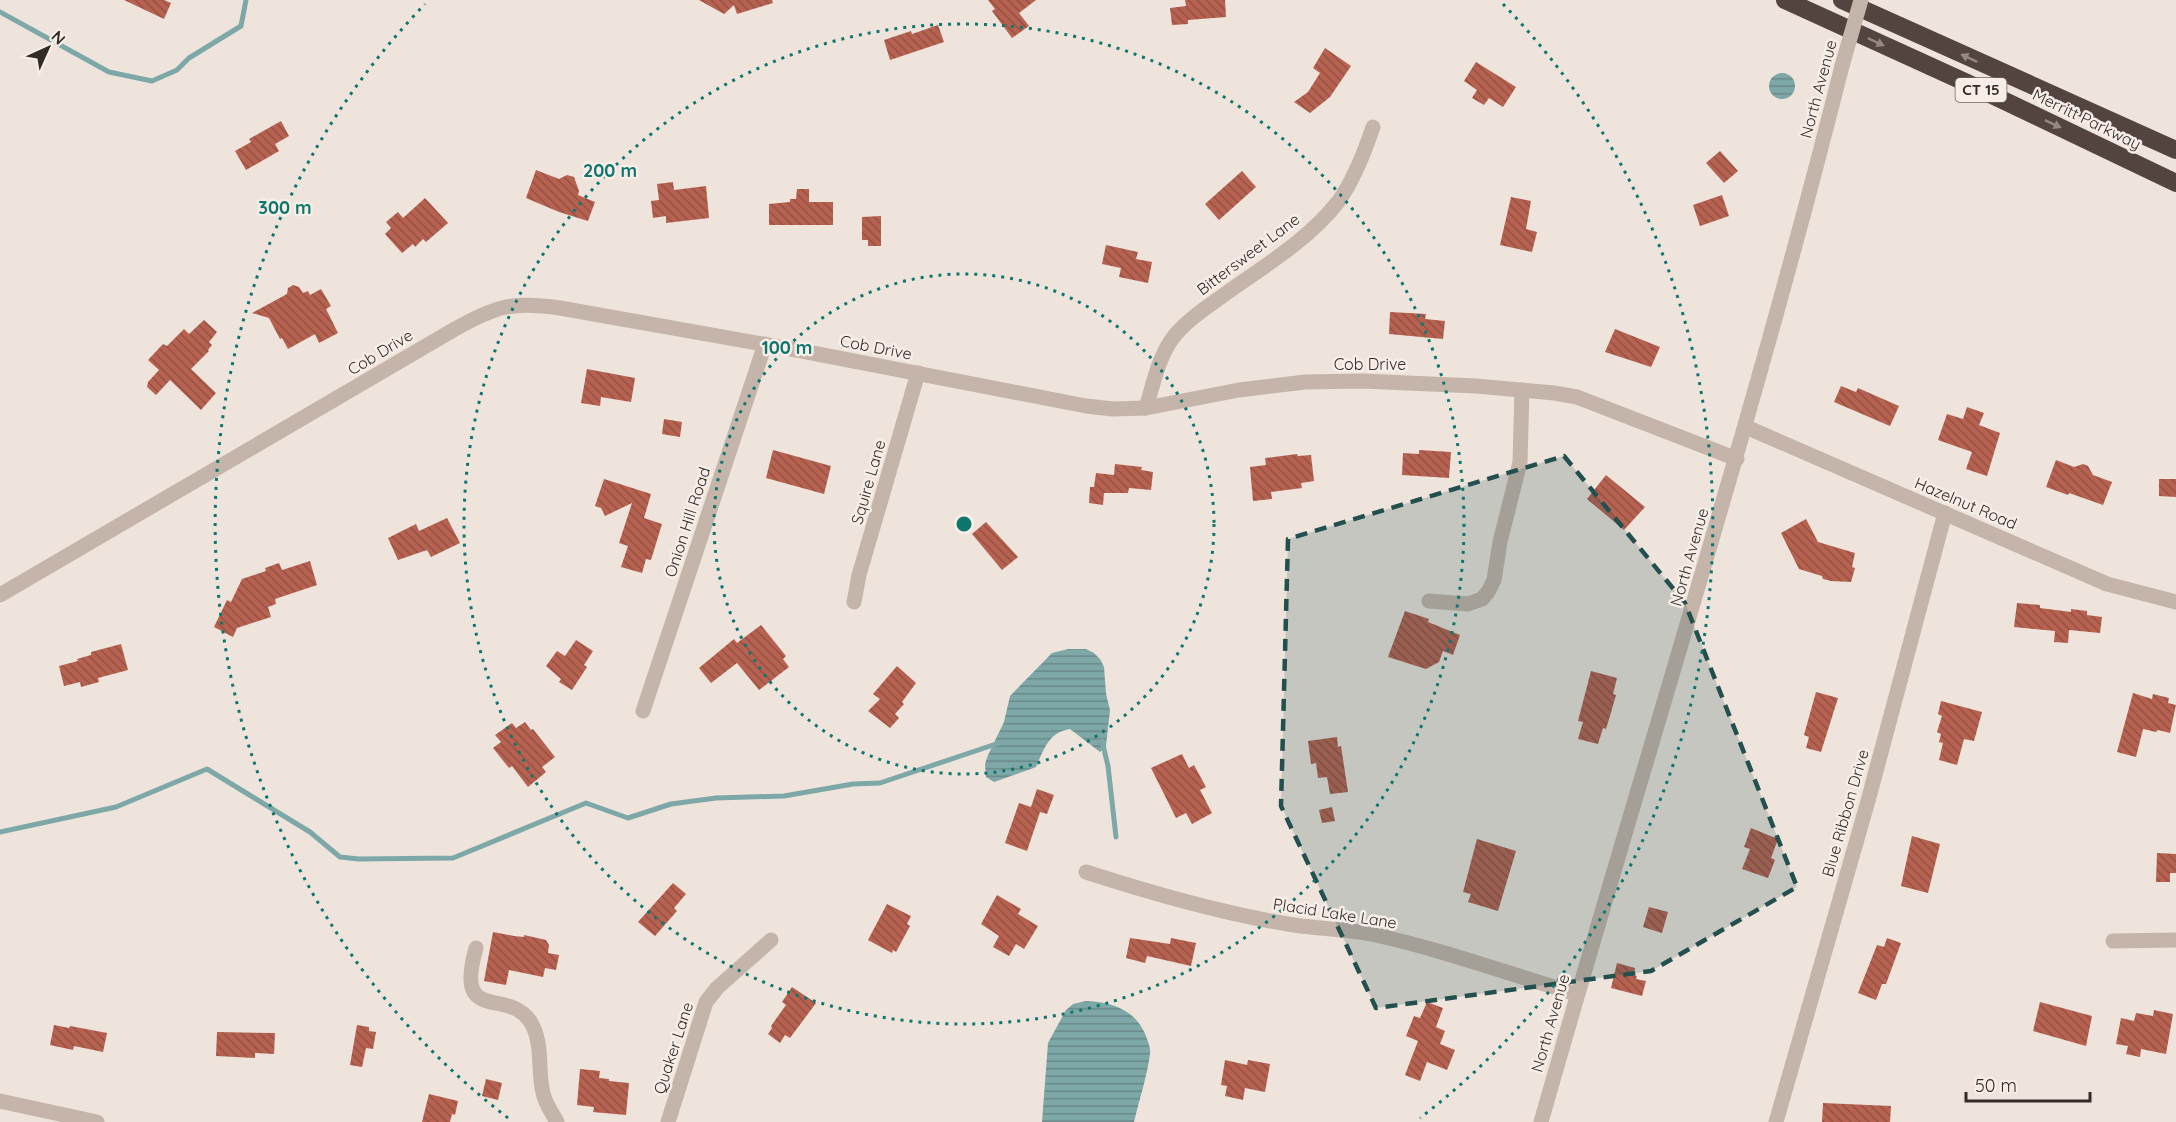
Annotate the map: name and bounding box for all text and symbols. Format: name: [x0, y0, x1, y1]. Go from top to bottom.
north arrow: [18, 18, 78, 78]
text: N: [47, 26, 70, 49]
one-way arrow: [1868, 37, 1886, 47]
street label: North Avenue: [1795, 38, 1841, 140]
one-way arrow: [1960, 53, 1978, 62]
road number: CT 15: [1956, 78, 2006, 102]
street label: Merritt Parkway: [2030, 84, 2144, 154]
one-way arrow: [2045, 119, 2062, 128]
text: 200 m: [583, 159, 637, 182]
text: 300 m: [258, 196, 312, 219]
street label: Bittersweet Lane: [1193, 209, 1303, 299]
street label: Cob Drive: [344, 325, 416, 379]
street label: Cob Drive: [838, 330, 914, 364]
text: 100 m: [762, 336, 812, 359]
street label: Cob Drive: [1334, 354, 1406, 374]
street label: Squire Lane: [846, 437, 890, 527]
street label: Onion Hill Road: [660, 464, 714, 580]
street label: Hazelnut Road: [1912, 472, 2020, 534]
street label: North Avenue: [1665, 506, 1713, 608]
centre of rings: [954, 514, 974, 534]
street label: Blue Ribbon Drive: [1817, 747, 1873, 879]
street label: Placid Lake Lane: [1272, 893, 1398, 933]
street label: North Avenue: [1526, 972, 1574, 1074]
street label: Quaker Lane: [649, 1000, 697, 1096]
scale bar: [1966, 1065, 2090, 1103]
text: 50 m: [1975, 1074, 2017, 1097]

